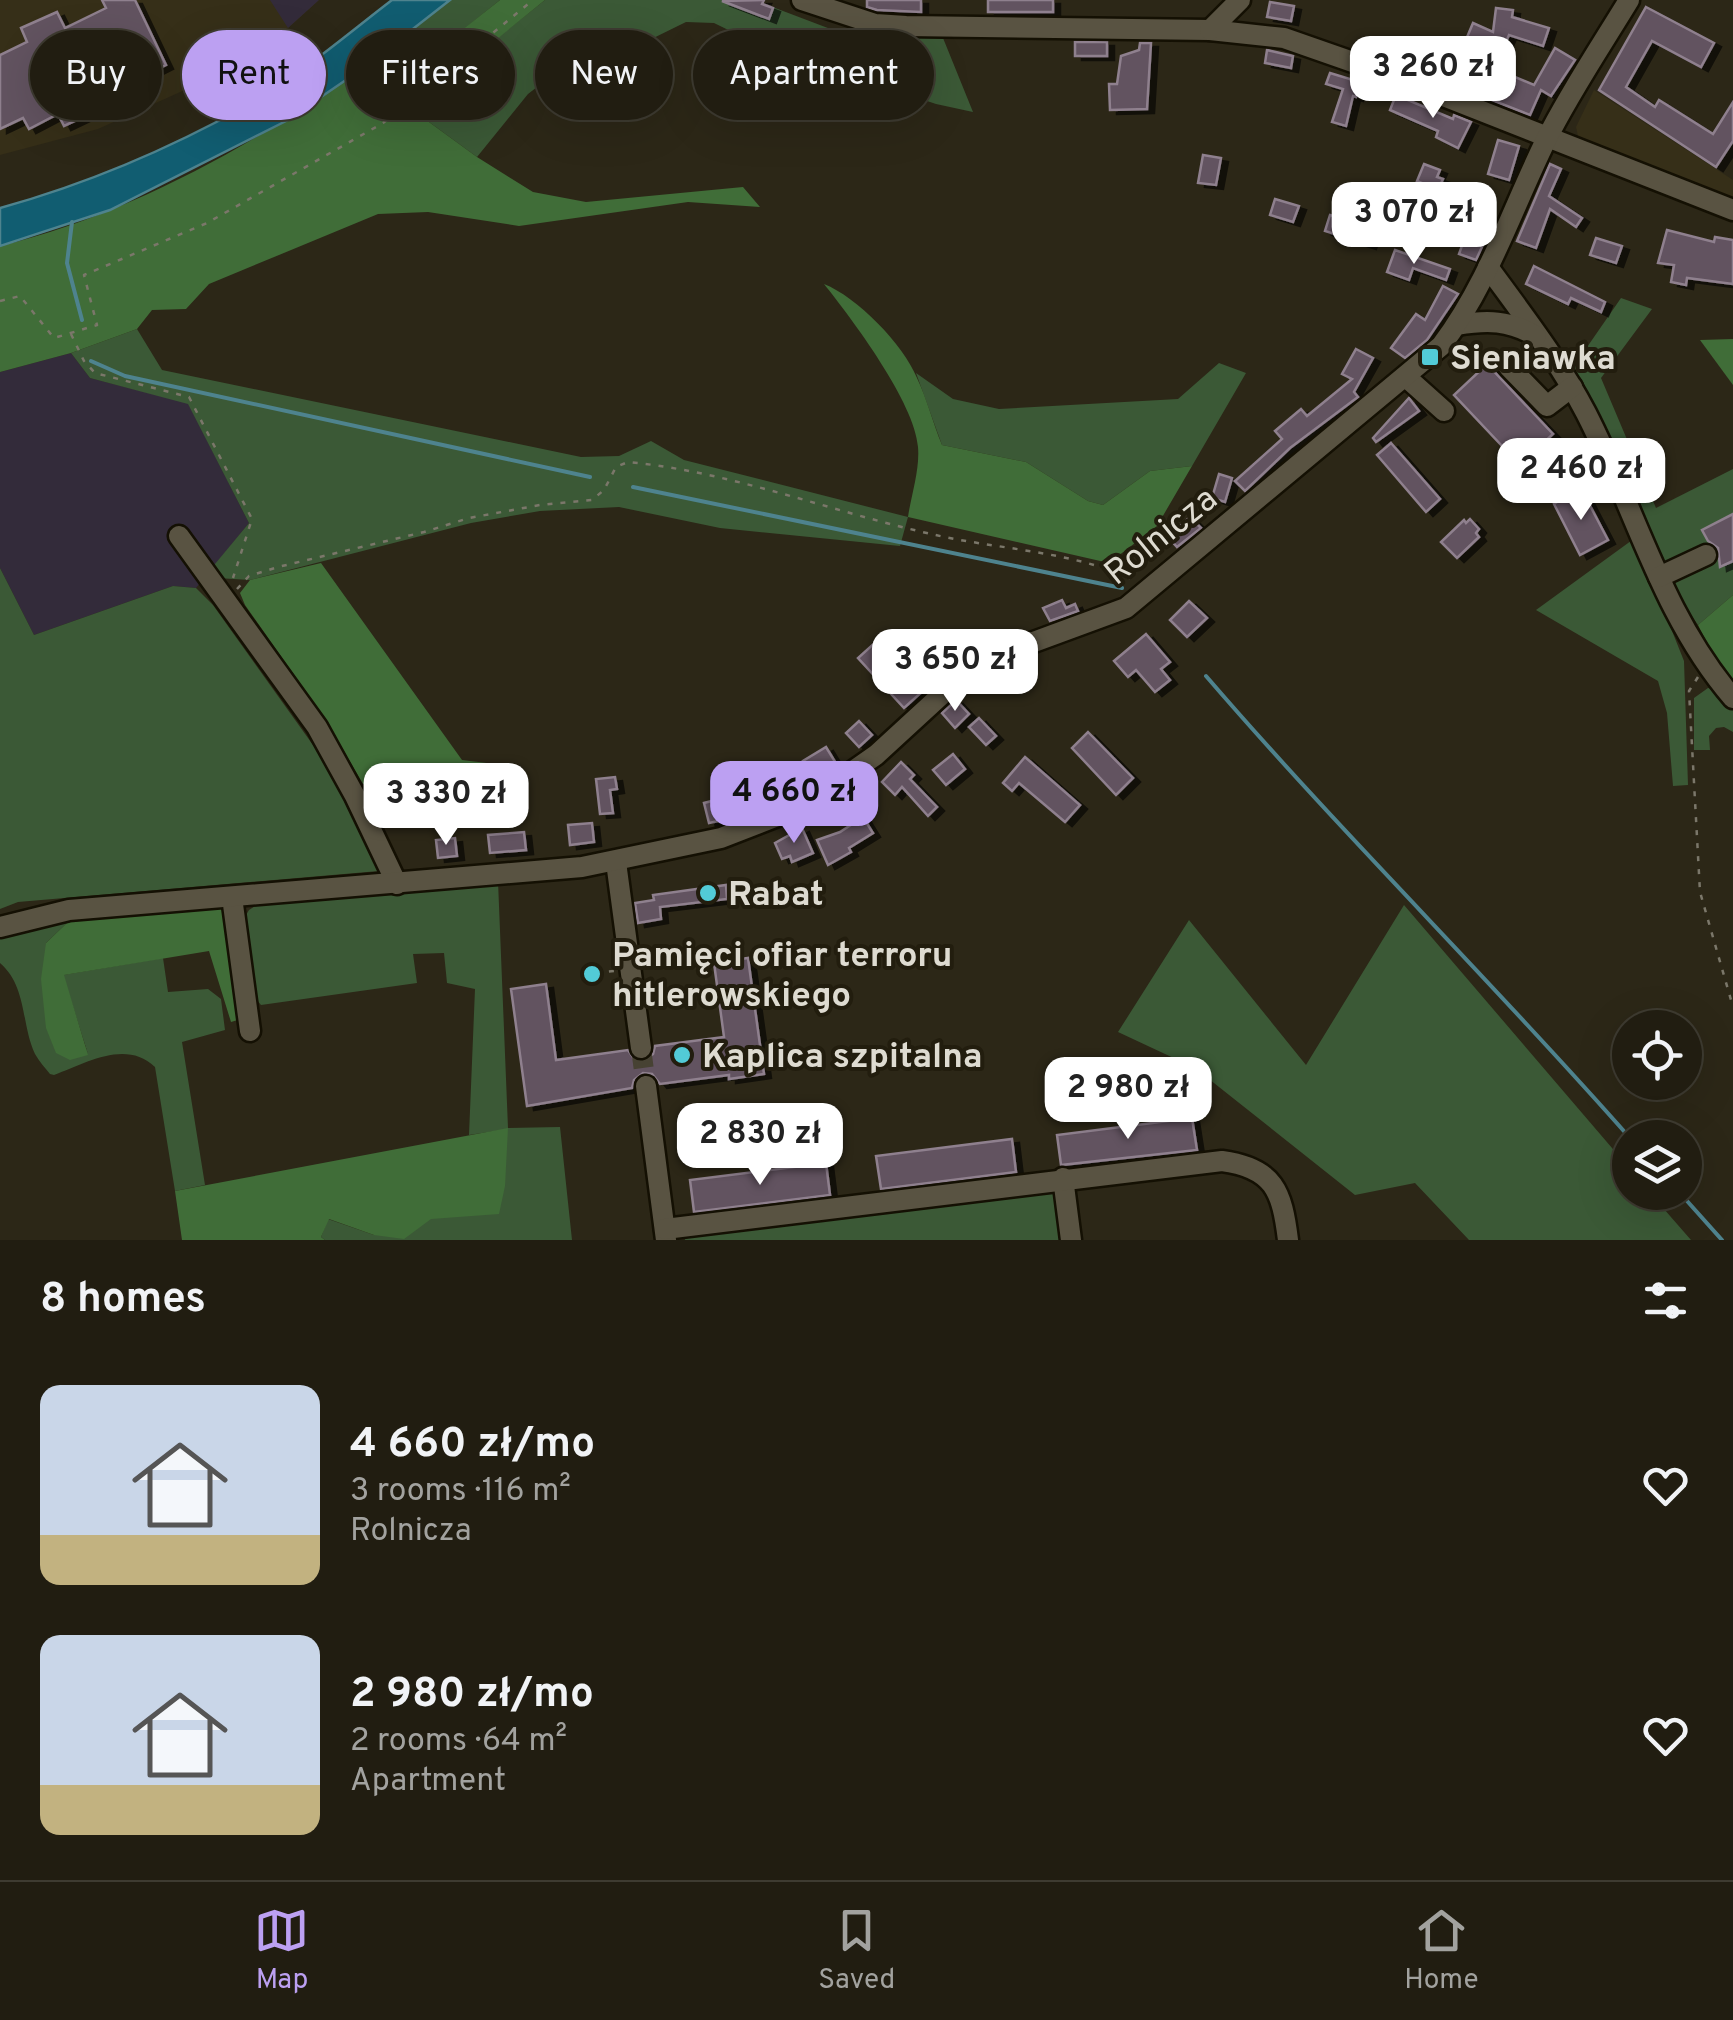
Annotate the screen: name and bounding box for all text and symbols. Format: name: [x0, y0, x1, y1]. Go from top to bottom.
chip: Buy: [30, 30, 162, 120]
chip: Rent: [182, 30, 326, 120]
chip: Filters: [346, 30, 515, 120]
chip: New: [535, 30, 673, 120]
chip: Apartment: [693, 30, 934, 120]
pin: 3 260 zł: [1330, 36, 1536, 121]
text: 3 260 zł: [1372, 48, 1494, 88]
pin: 3 070 zł: [1311, 182, 1517, 267]
text: 3 070 zł: [1354, 194, 1474, 234]
place label: Sieniawka: [1450, 338, 1616, 382]
marker: Sieniawka: [1419, 346, 1441, 368]
pin: 2 460 zł: [1478, 438, 1684, 523]
text: 2 460 zł: [1519, 450, 1643, 490]
street label: Rolnicza: [1096, 478, 1227, 596]
pin: 3 650 zł: [852, 629, 1058, 714]
text: 3 650 zł: [894, 641, 1016, 681]
pin: 4 660 zł: [691, 761, 897, 846]
pin: 3 330 zł: [343, 763, 549, 848]
text: 4 660 zł: [732, 773, 856, 813]
text: 3 330 zł: [386, 775, 506, 815]
place label: Rabat: [728, 874, 824, 918]
marker: Rabat: [697, 882, 719, 904]
place label: Pamięci ofiar terroru hitlerowskiego: [612, 935, 952, 1019]
marker: Pamięci ofiar terroru hitlerowskiego: [581, 963, 603, 985]
map controls: [1612, 1010, 1702, 1210]
button: locate: [1612, 1010, 1702, 1100]
place label: Kaplica szpitalna: [702, 1036, 982, 1080]
marker: Kaplica szpitalna: [671, 1044, 693, 1066]
pin: 2 980 zł: [1025, 1057, 1231, 1142]
text: 2 980 zł: [1067, 1069, 1189, 1109]
pin: 2 830 zł: [657, 1103, 863, 1188]
text: 2 830 zł: [699, 1115, 821, 1155]
button: layers: [1612, 1120, 1702, 1210]
icon: filters: [1638, 1273, 1693, 1328]
text: 8 homes: [40, 1274, 206, 1327]
text: 4 660 zł/mo: [350, 1419, 595, 1472]
icon: home: [120, 1425, 240, 1545]
icon: heart: [1638, 1458, 1693, 1513]
text: 3 rooms · 116 m²: [350, 1472, 571, 1512]
text: Rolnicza: [350, 1512, 472, 1552]
text: 2 980 zł/mo: [350, 1669, 594, 1722]
icon: home: [120, 1675, 240, 1795]
icon: heart: [1638, 1708, 1693, 1763]
text: 2 rooms · 64 m²: [350, 1722, 567, 1762]
text: Apartment: [350, 1762, 506, 1802]
tab: Map: [254, 1903, 309, 1999]
tab: Saved: [818, 1903, 895, 1999]
tab: Home: [1404, 1903, 1479, 1999]

